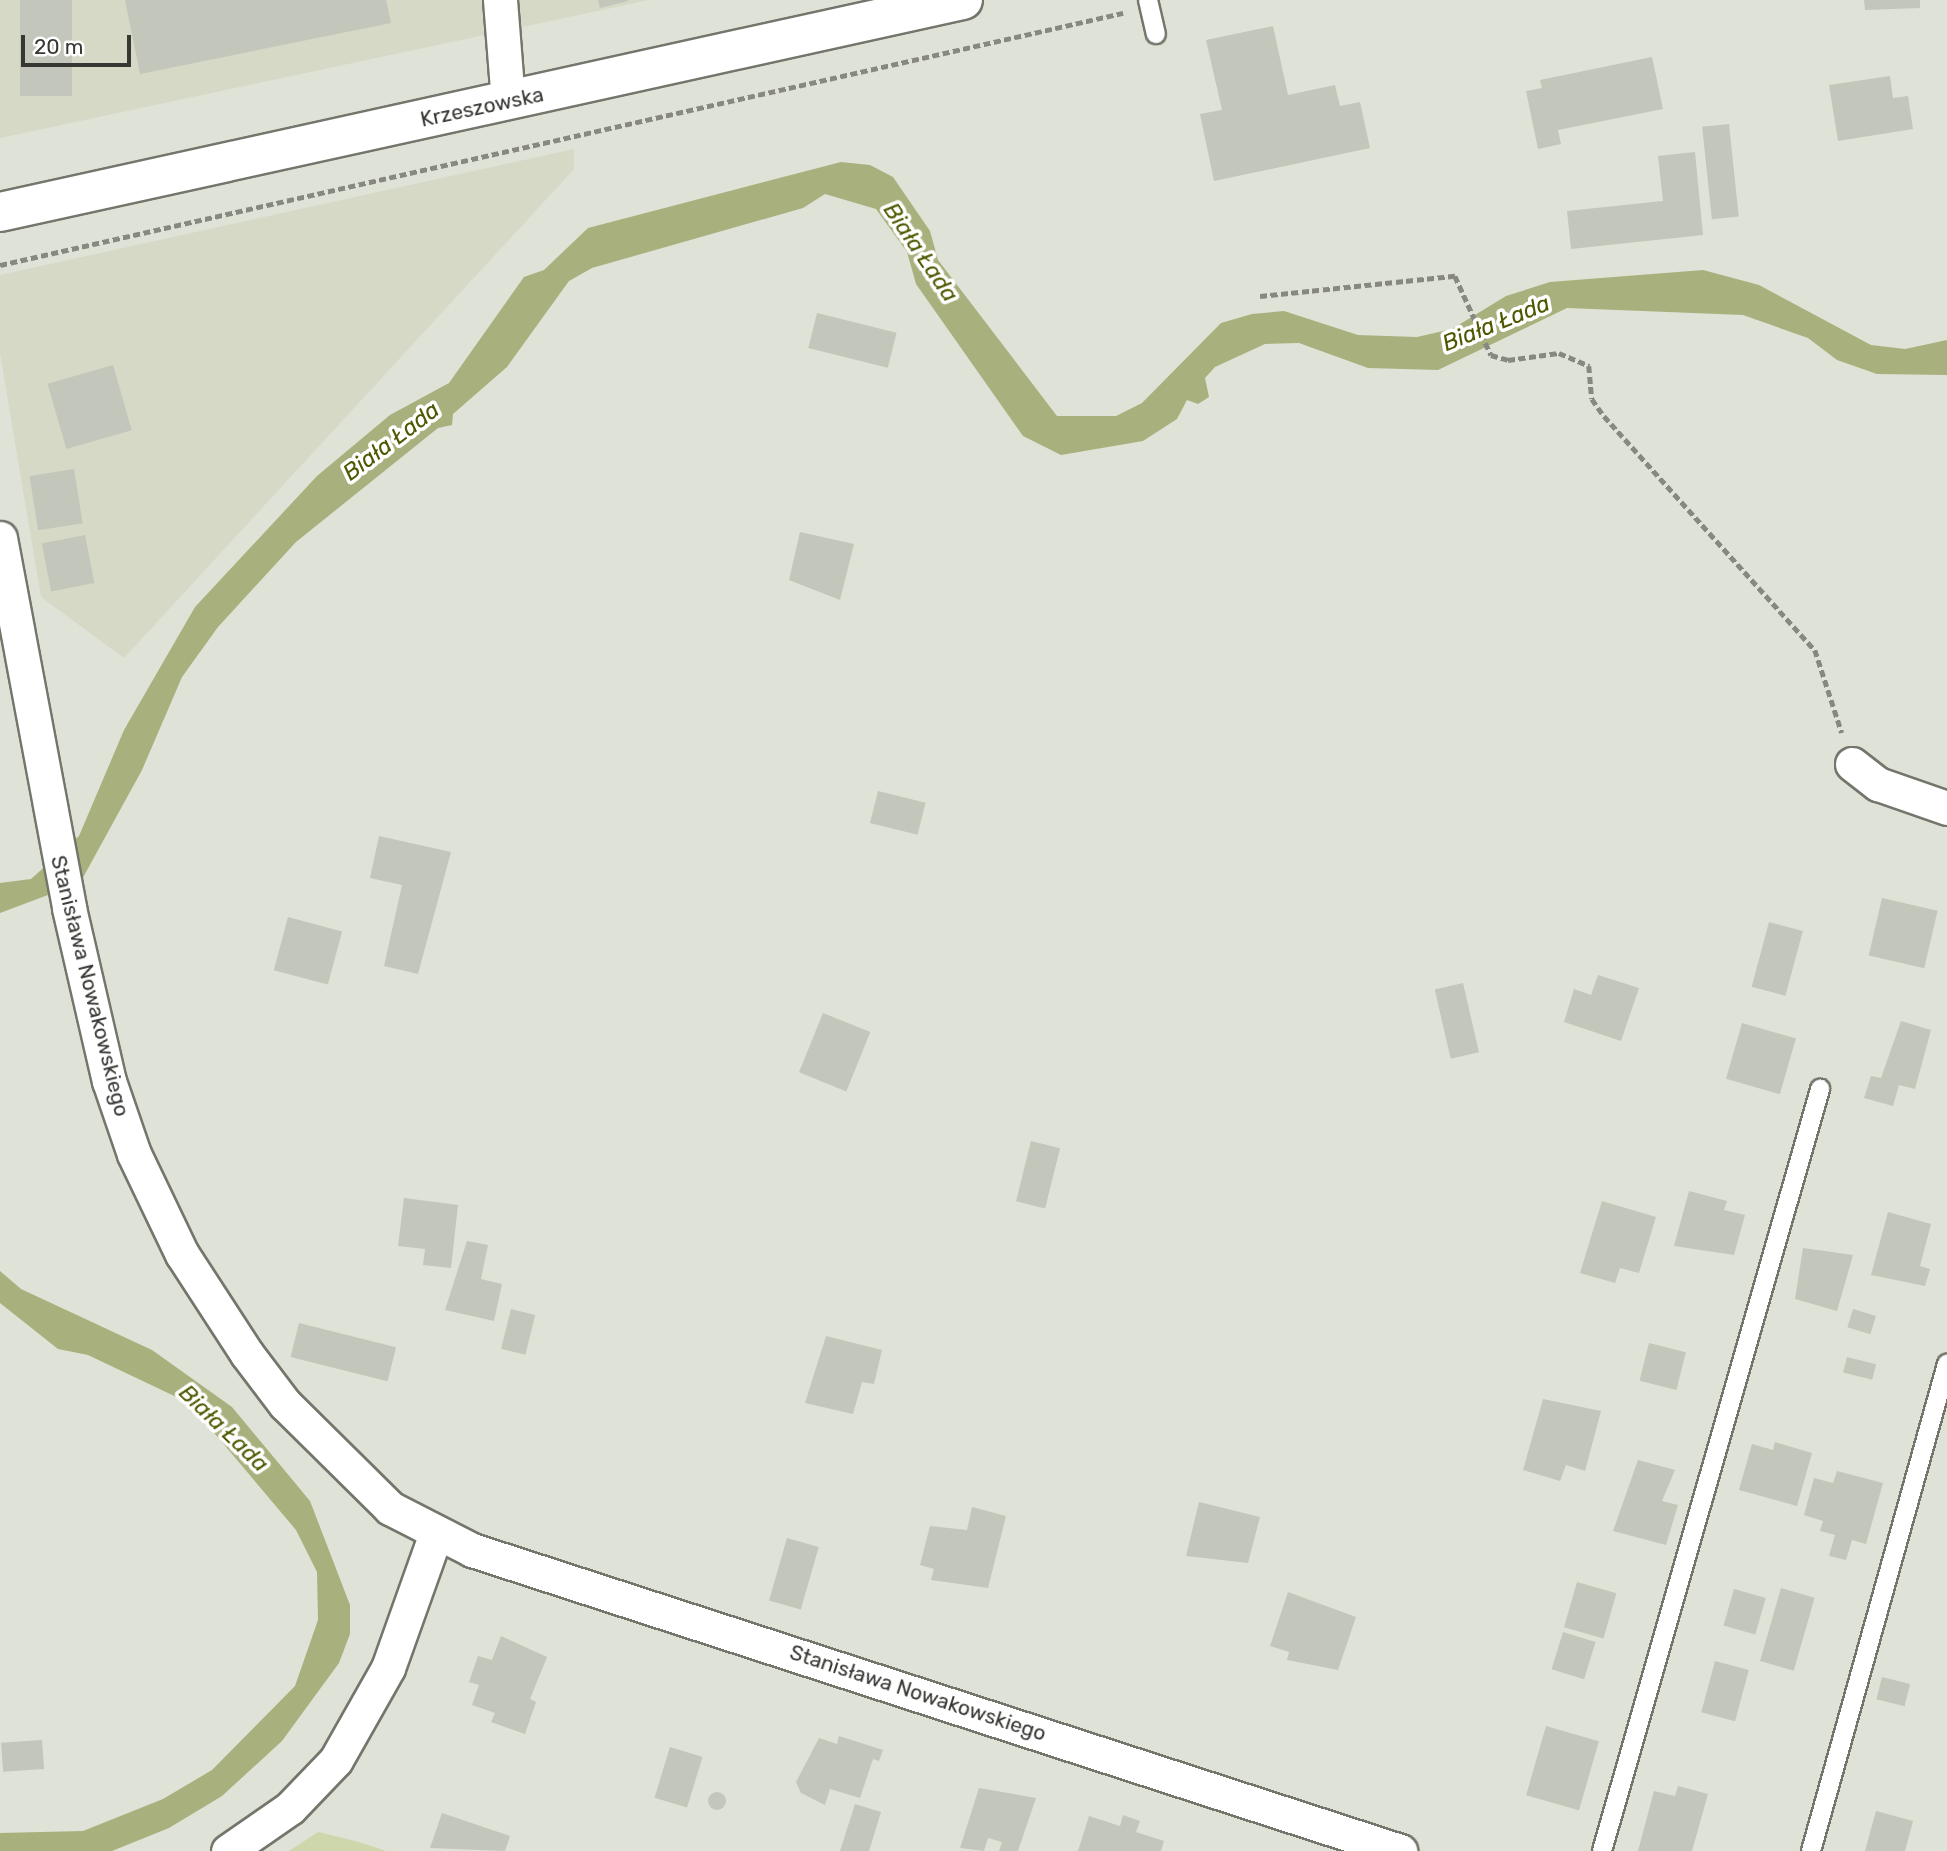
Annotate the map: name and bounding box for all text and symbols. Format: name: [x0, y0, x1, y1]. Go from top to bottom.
scale bar: [24, 21, 135, 65]
text: 20 m: [34, 34, 83, 59]
street label: Krzeszowska: [418, 82, 546, 132]
water label: Biała Łada: [878, 197, 964, 307]
water label: Biała Łada: [1438, 289, 1554, 357]
water label: Biała Łada: [337, 396, 445, 486]
street label: Stanisława Nowakowskiego: [45, 853, 135, 1119]
water label: Biała Łada: [174, 1379, 274, 1477]
street label: Stanisława Nowakowskiego: [787, 1640, 1049, 1746]

